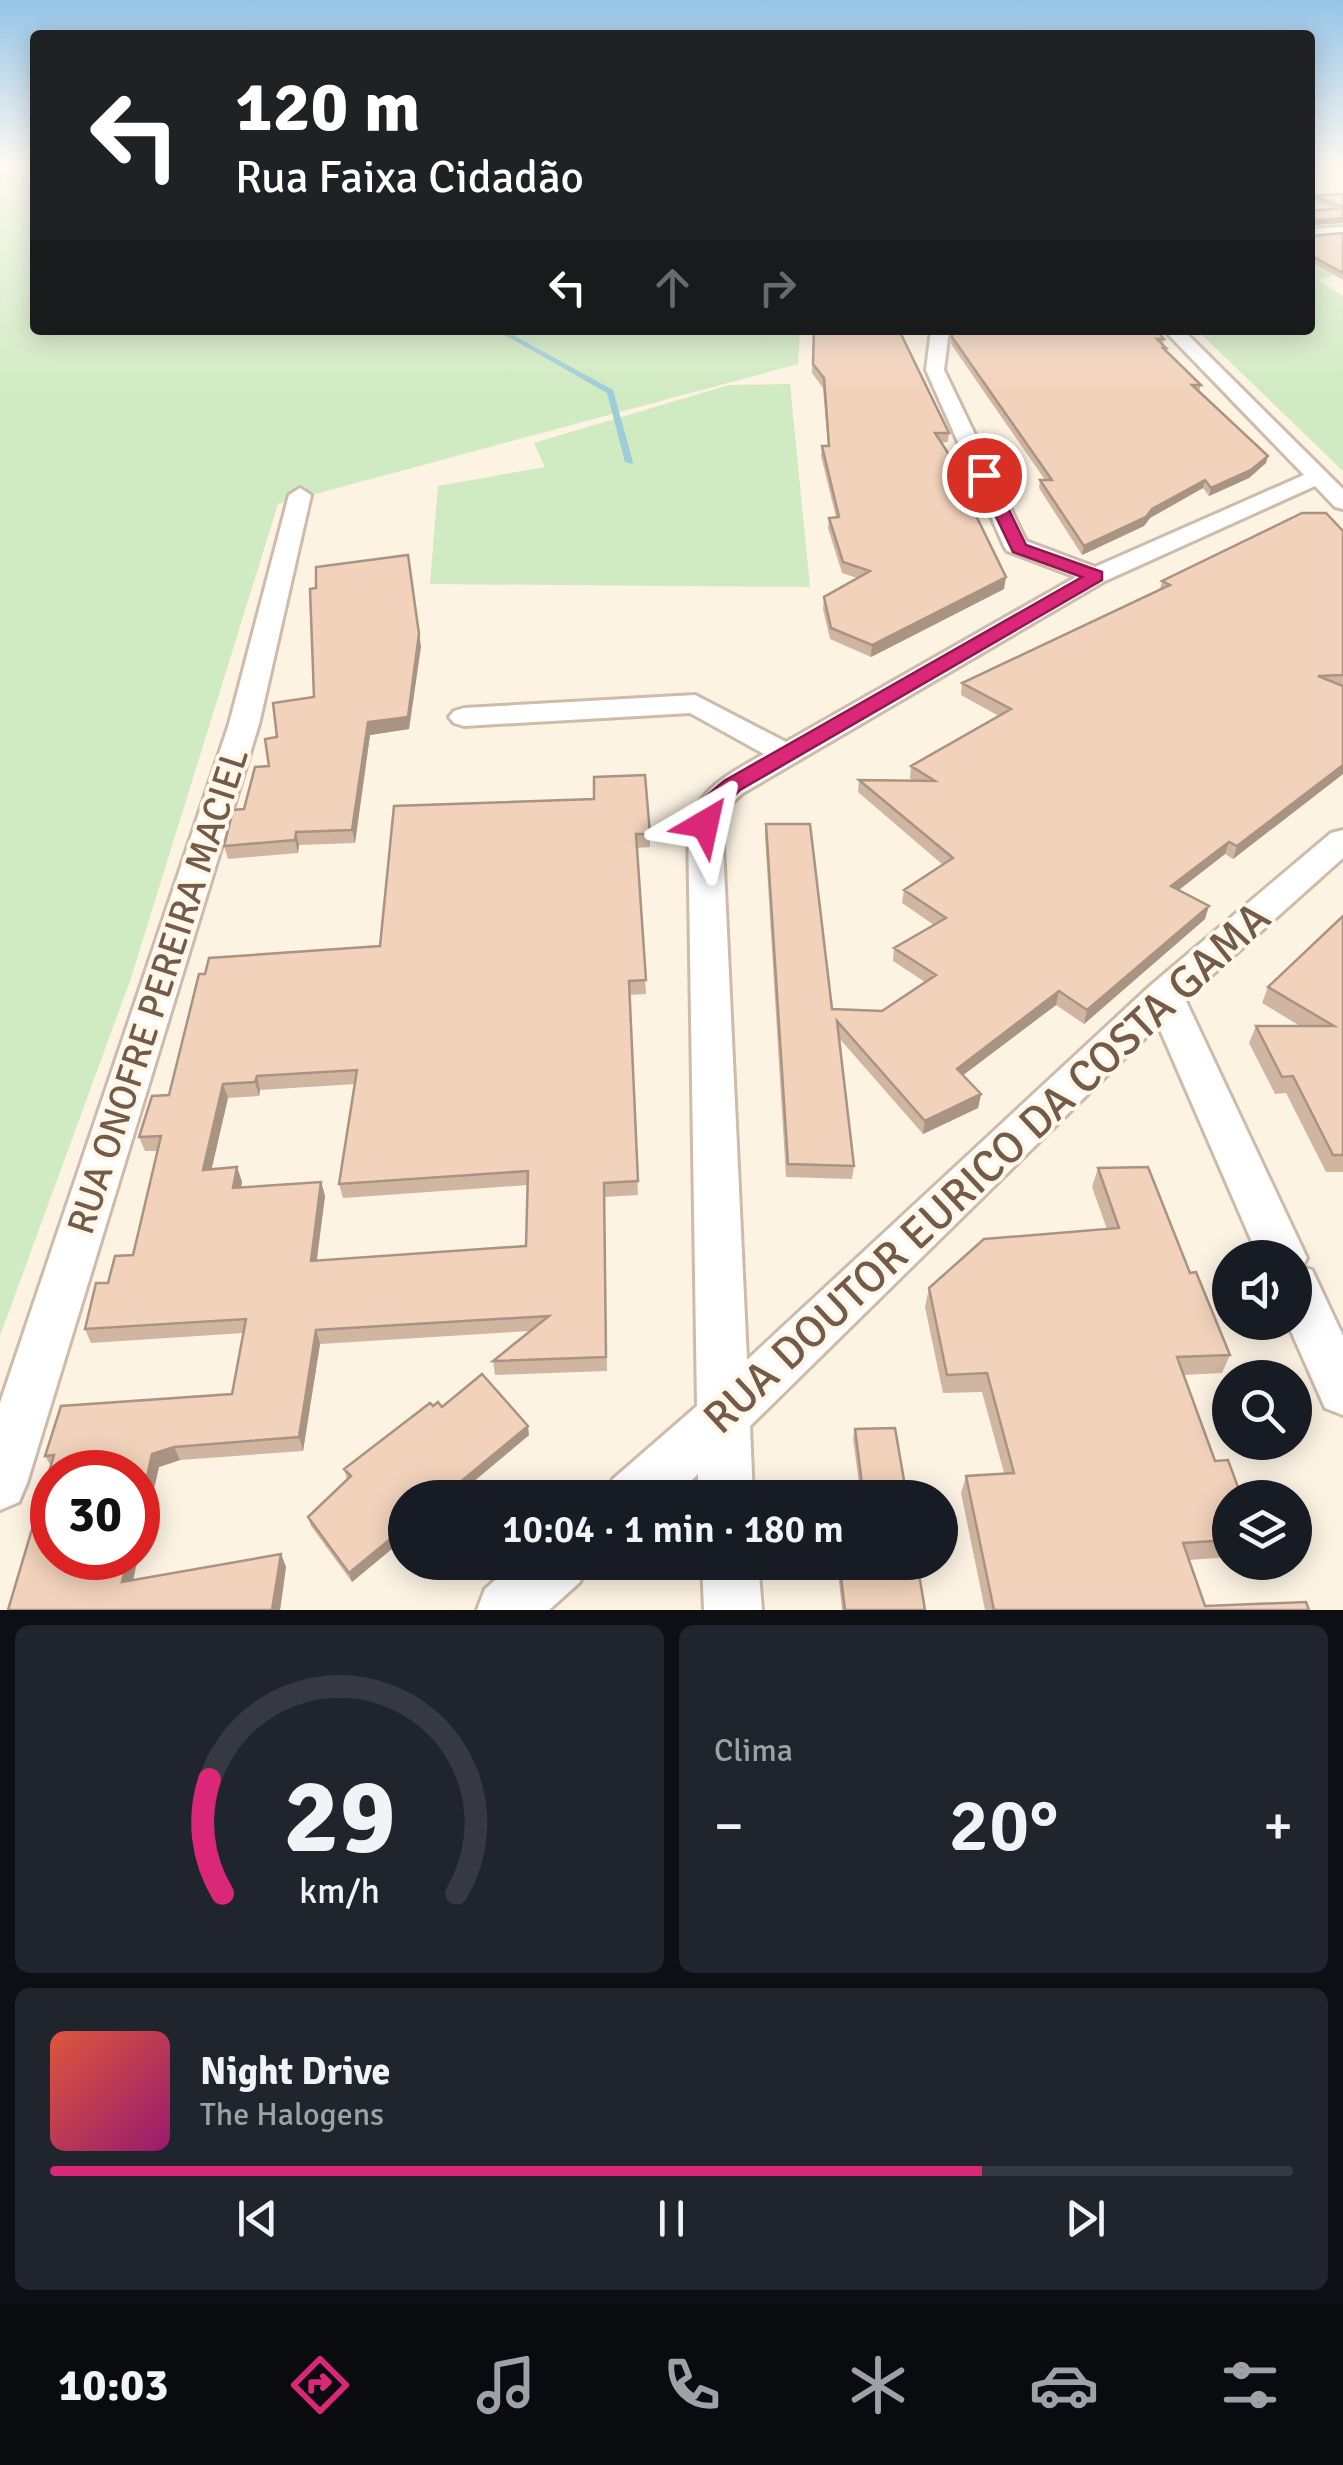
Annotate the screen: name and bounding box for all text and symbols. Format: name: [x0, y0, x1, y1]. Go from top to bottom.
text: 120 m: [235, 64, 420, 150]
icon: left: [70, 70, 200, 200]
text: Rua Faixa Cidadão: [235, 150, 584, 205]
icon: left: [540, 260, 595, 315]
icon: ahead: [645, 260, 700, 315]
icon: right: [750, 260, 805, 315]
pin: [942, 433, 1027, 518]
icon: arrive: [957, 448, 1012, 503]
street label: RUA ONOFRE PEREIRA MACIEL: [57, 742, 259, 1240]
position arrow: [653, 772, 757, 876]
street label: RUA DOUTOR EURICO DA COSTA GAMA: [692, 891, 1282, 1445]
map controls: [1212, 1240, 1312, 1580]
button: sound: [1212, 1240, 1312, 1340]
button: search: [1212, 1360, 1312, 1460]
speed limit sign: 30: [30, 1450, 160, 1580]
button: layers: [1212, 1480, 1312, 1580]
text: 10:04 · 1 min · 180 m: [502, 1506, 844, 1553]
text: Clima: [714, 1731, 793, 1770]
text: 29: [283, 1753, 396, 1881]
text: 20°: [949, 1779, 1058, 1872]
text: −: [714, 1792, 744, 1860]
text: +: [1263, 1792, 1293, 1860]
text: km/h: [299, 1869, 380, 1913]
text: Night Drive: [200, 2048, 390, 2095]
text: The Halogens: [200, 2095, 384, 2134]
icon: previous: [230, 2191, 285, 2246]
icon: pause: [644, 2191, 699, 2246]
icon: next: [1058, 2191, 1113, 2246]
icon: directions: [285, 2350, 355, 2420]
icon: music: [471, 2350, 541, 2420]
icon: phone: [657, 2350, 727, 2420]
icon: climate: [843, 2350, 913, 2420]
icon: car: [1029, 2350, 1099, 2420]
icon: filters: [1215, 2350, 1285, 2420]
text: 10:03: [58, 2358, 168, 2413]

